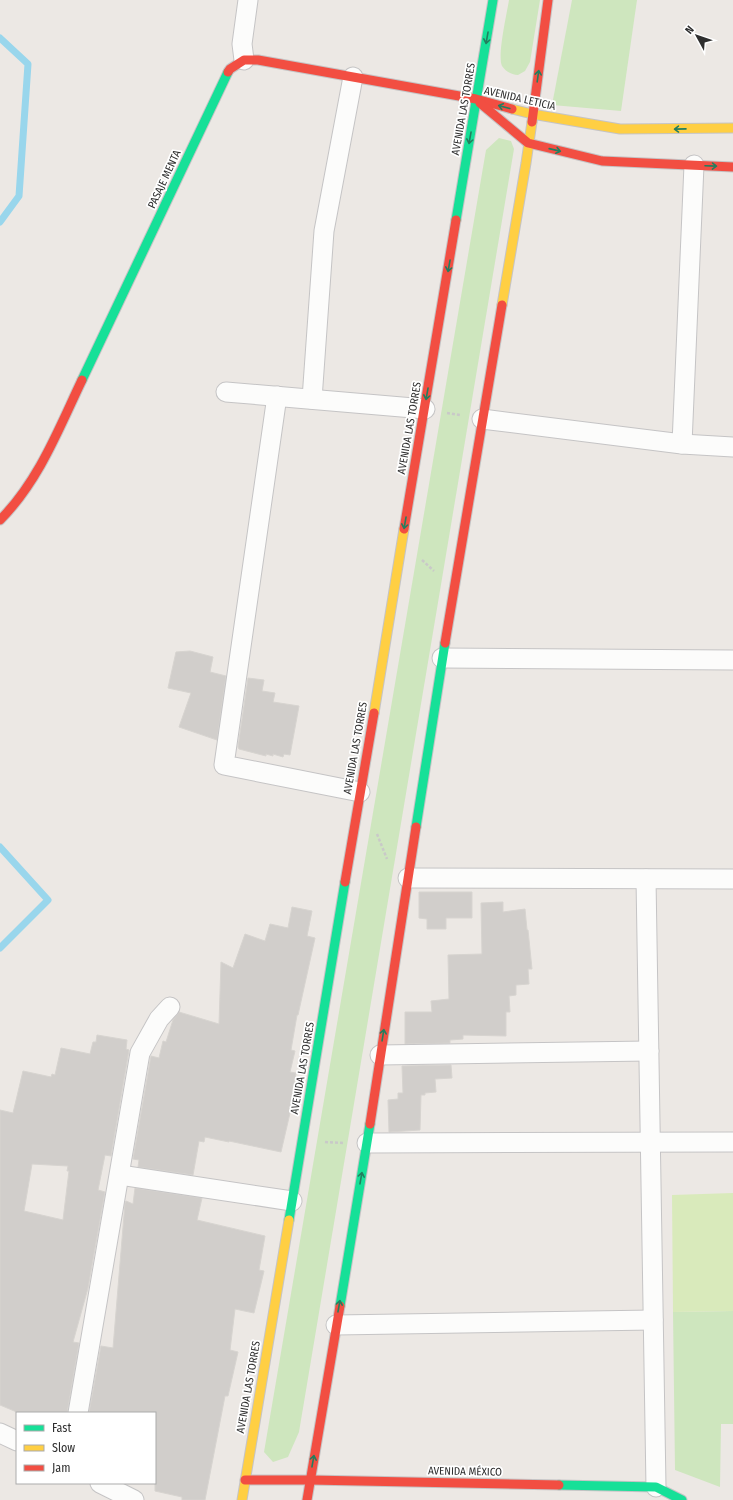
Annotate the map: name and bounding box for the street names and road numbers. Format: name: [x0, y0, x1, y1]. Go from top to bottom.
street label: AVENIDA LAS TORRES: [449, 61, 478, 156]
street label: AVENIDA LETICIA: [483, 84, 557, 113]
street label: PASAJE MENTA: [145, 148, 184, 210]
street label: AVENIDA LAS TORRES: [395, 380, 424, 475]
street label: AVENIDA LAS TORRES: [341, 700, 370, 795]
street label: AVENIDA LAS TORRES: [288, 1020, 317, 1115]
street label: AVENIDA LAS TORRES: [234, 1339, 263, 1434]
street label: AVENIDA MÉXICO: [428, 1463, 502, 1479]

